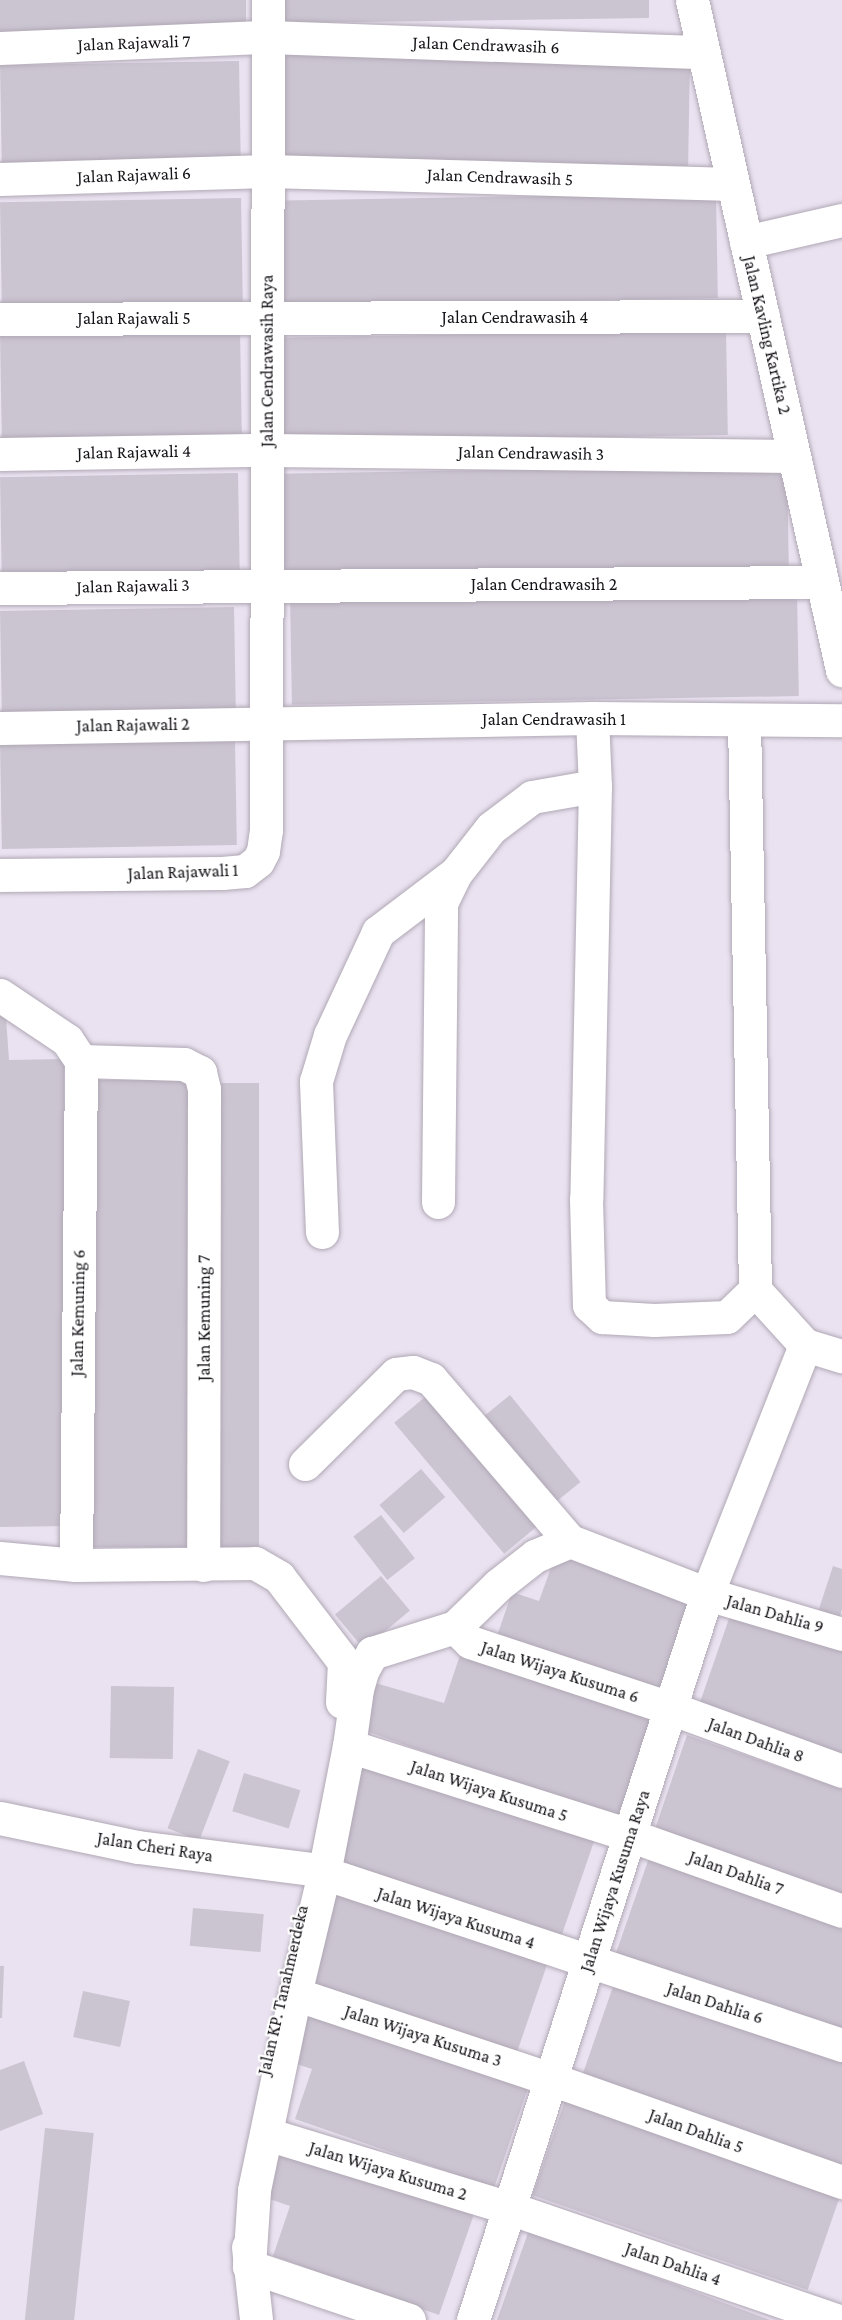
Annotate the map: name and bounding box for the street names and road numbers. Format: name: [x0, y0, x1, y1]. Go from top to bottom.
street label: Jalan Rajawali 7: [77, 30, 191, 56]
street label: Jalan Cendrawasih 6: [412, 32, 560, 58]
street label: Jalan Rajawali 6: [77, 162, 191, 188]
street label: Jalan Cendrawasih 5: [426, 164, 574, 190]
street label: Jalan Kavling Kartika 2: [738, 254, 796, 416]
street label: Jalan Cendrawasih Raya: [256, 275, 278, 447]
street label: Jalan Cendrawasih 4: [441, 306, 589, 328]
street label: Jalan Rajawali 5: [77, 307, 191, 329]
street label: Jalan Rajawali 4: [77, 440, 191, 464]
street label: Jalan Cendrawasih 3: [458, 441, 604, 465]
street label: Jalan Cendrawasih 2: [471, 573, 617, 595]
street label: Jalan Rajawali 3: [76, 574, 190, 598]
street label: Jalan Cendrawasih 1: [482, 708, 626, 730]
street label: Jalan Rajawali 2: [76, 713, 190, 737]
street label: Jalan Rajawali 1: [127, 859, 239, 885]
street label: Jalan Kemuning 6: [66, 1249, 90, 1377]
street label: Jalan Kemuning 7: [193, 1255, 215, 1381]
street label: Jalan Dahlia 9: [724, 1590, 826, 1638]
street label: Jalan Wijaya Kusuma 6: [478, 1636, 642, 1708]
street label: Jalan Dahlia 8: [705, 1713, 807, 1767]
street label: Jalan Wijaya Kusuma 5: [408, 1755, 570, 1827]
street label: Jalan Wijaya Kusuma Raya: [575, 1787, 655, 1975]
street label: Jalan Cheri Raya: [96, 1827, 214, 1867]
street label: Jalan Dahlia 7: [686, 1846, 786, 1900]
street label: Jalan Wijaya Kusuma 4: [374, 1882, 538, 1954]
street label: Jalan KP. Tanahmerdeka: [253, 1903, 313, 2077]
street label: Jalan Dahlia 6: [664, 1977, 766, 2029]
street label: Jalan Wijaya Kusuma 3: [342, 2000, 504, 2072]
street label: Jalan Dahlia 5: [646, 2104, 746, 2158]
street label: Jalan Wijaya Kusuma 2: [306, 2137, 470, 2205]
street label: Jalan Dahlia 4: [622, 2237, 724, 2291]

